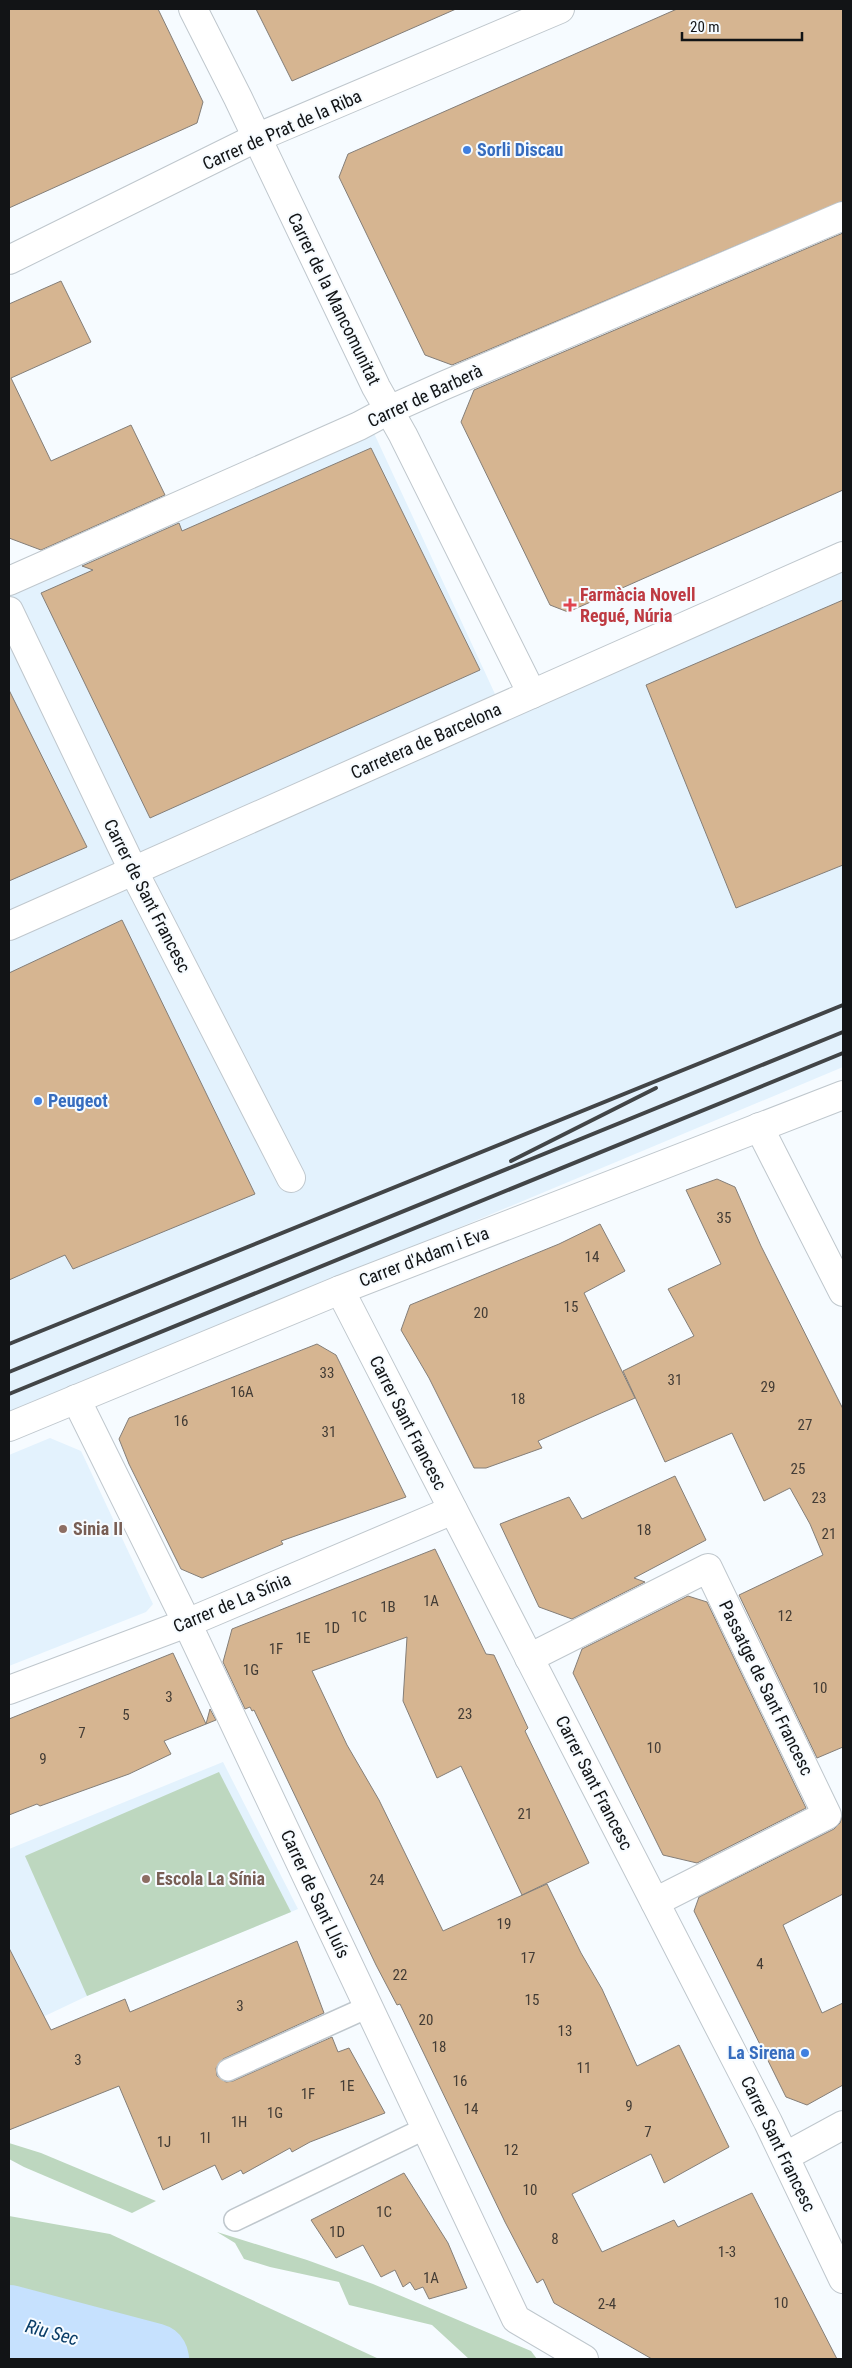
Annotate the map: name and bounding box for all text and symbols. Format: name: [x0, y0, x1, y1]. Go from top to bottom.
scale bar: [682, 10, 802, 42]
text: 20 m: [690, 18, 720, 36]
street label: Carrer de Prat de la Riba: [199, 85, 365, 174]
place label: Sorli Discau: [477, 139, 563, 160]
marker: Sorli Discau: [461, 144, 473, 156]
street label: Carrer de la Mancomunitat: [284, 209, 385, 388]
street label: Carrer de Barberà: [364, 360, 486, 431]
place label: Farmàcia Novell Regué, Núria: [580, 584, 695, 626]
marker: Farmàcia Novell Regué, Núria: [564, 599, 576, 611]
street label: Carretera de Barcelona: [347, 698, 504, 783]
street label: Carrer de Sant Francesc: [100, 815, 195, 976]
place label: Peugeot: [48, 1090, 108, 1111]
marker: Peugeot: [32, 1095, 44, 1107]
house number: 35: [717, 1209, 731, 1227]
street label: Carrer d'Adam i Eva: [356, 1222, 492, 1291]
house number: 14: [585, 1248, 599, 1266]
house number: 15: [564, 1298, 578, 1316]
house number: 20: [474, 1304, 488, 1322]
street label: Carrer Sant Francesc: [365, 1352, 451, 1493]
house number: 33: [320, 1364, 334, 1382]
house number: 31: [668, 1371, 682, 1389]
house number: 29: [761, 1378, 775, 1396]
house number: 16A: [230, 1383, 254, 1401]
house number: 18: [511, 1390, 525, 1408]
house number: 16: [174, 1412, 188, 1430]
house number: 27: [798, 1416, 812, 1434]
house number: 31: [322, 1423, 336, 1441]
house number: 25: [791, 1460, 805, 1478]
house number: 23: [812, 1489, 826, 1507]
place label: Sinia II: [73, 1518, 123, 1539]
house number: 18: [637, 1521, 651, 1539]
marker: Sinia II: [57, 1523, 69, 1535]
house number: 21: [822, 1525, 836, 1543]
street label: Carrer de La Sínia: [170, 1568, 294, 1637]
house number: 1A: [423, 1592, 439, 1610]
street label: Passatge de Sant Francesc: [715, 1597, 818, 1779]
house number: 1B: [380, 1598, 396, 1616]
house number: 12: [778, 1607, 792, 1625]
house number: 1C: [351, 1608, 367, 1626]
house number: 1D: [324, 1619, 340, 1637]
house number: 1E: [296, 1629, 310, 1647]
house number: 1F: [269, 1640, 283, 1658]
house number: 1G: [243, 1661, 259, 1679]
house number: 10: [813, 1679, 827, 1697]
house number: 3: [165, 1688, 173, 1706]
house number: 23: [458, 1705, 472, 1723]
house number: 5: [122, 1706, 130, 1724]
street label: Carrer Sant Francesc: [551, 1712, 637, 1853]
house number: 7: [78, 1724, 86, 1742]
house number: 10: [647, 1739, 661, 1757]
house number: 9: [39, 1750, 47, 1768]
house number: 21: [518, 1805, 532, 1823]
street label: Carrer de Sant Lluís: [277, 1826, 354, 1961]
place label: Escola La Sínia: [156, 1868, 265, 1889]
house number: 24: [370, 1871, 384, 1889]
marker: Escola La Sínia: [140, 1873, 152, 1885]
house number: 19: [497, 1915, 511, 1933]
house number: 17: [521, 1949, 535, 1967]
house number: 4: [756, 1955, 764, 1973]
house number: 22: [393, 1966, 407, 1984]
house number: 15: [525, 1991, 539, 2009]
house number: 3: [236, 1997, 244, 2015]
house number: 20: [419, 2011, 433, 2029]
house number: 13: [558, 2022, 572, 2040]
house number: 18: [432, 2038, 446, 2056]
place label: La Sirena: [728, 2042, 795, 2063]
marker: La Sirena: [799, 2047, 811, 2059]
house number: 3: [74, 2051, 82, 2069]
house number: 11: [577, 2059, 591, 2077]
house number: 16: [453, 2072, 467, 2090]
street label: Carrer Sant Francesc: [737, 2073, 820, 2215]
house number: 1E: [340, 2077, 354, 2095]
house number: 1F: [301, 2085, 315, 2103]
house number: 9: [625, 2097, 633, 2115]
house number: 14: [464, 2100, 478, 2118]
house number: 1G: [267, 2104, 283, 2122]
house number: 1H: [231, 2113, 247, 2131]
house number: 7: [644, 2123, 652, 2141]
house number: 1I: [199, 2129, 211, 2147]
house number: 1J: [157, 2133, 171, 2151]
house number: 12: [504, 2141, 518, 2159]
house number: 10: [523, 2181, 537, 2199]
house number: 1C: [376, 2203, 392, 2221]
house number: 1D: [329, 2223, 345, 2241]
house number: 8: [551, 2230, 559, 2248]
house number: 1-3: [718, 2243, 736, 2261]
house number: 1A: [423, 2269, 439, 2287]
house number: 10: [774, 2294, 788, 2312]
house number: 2-4: [598, 2295, 616, 2313]
water label: Riu Sec: [23, 2314, 81, 2351]

